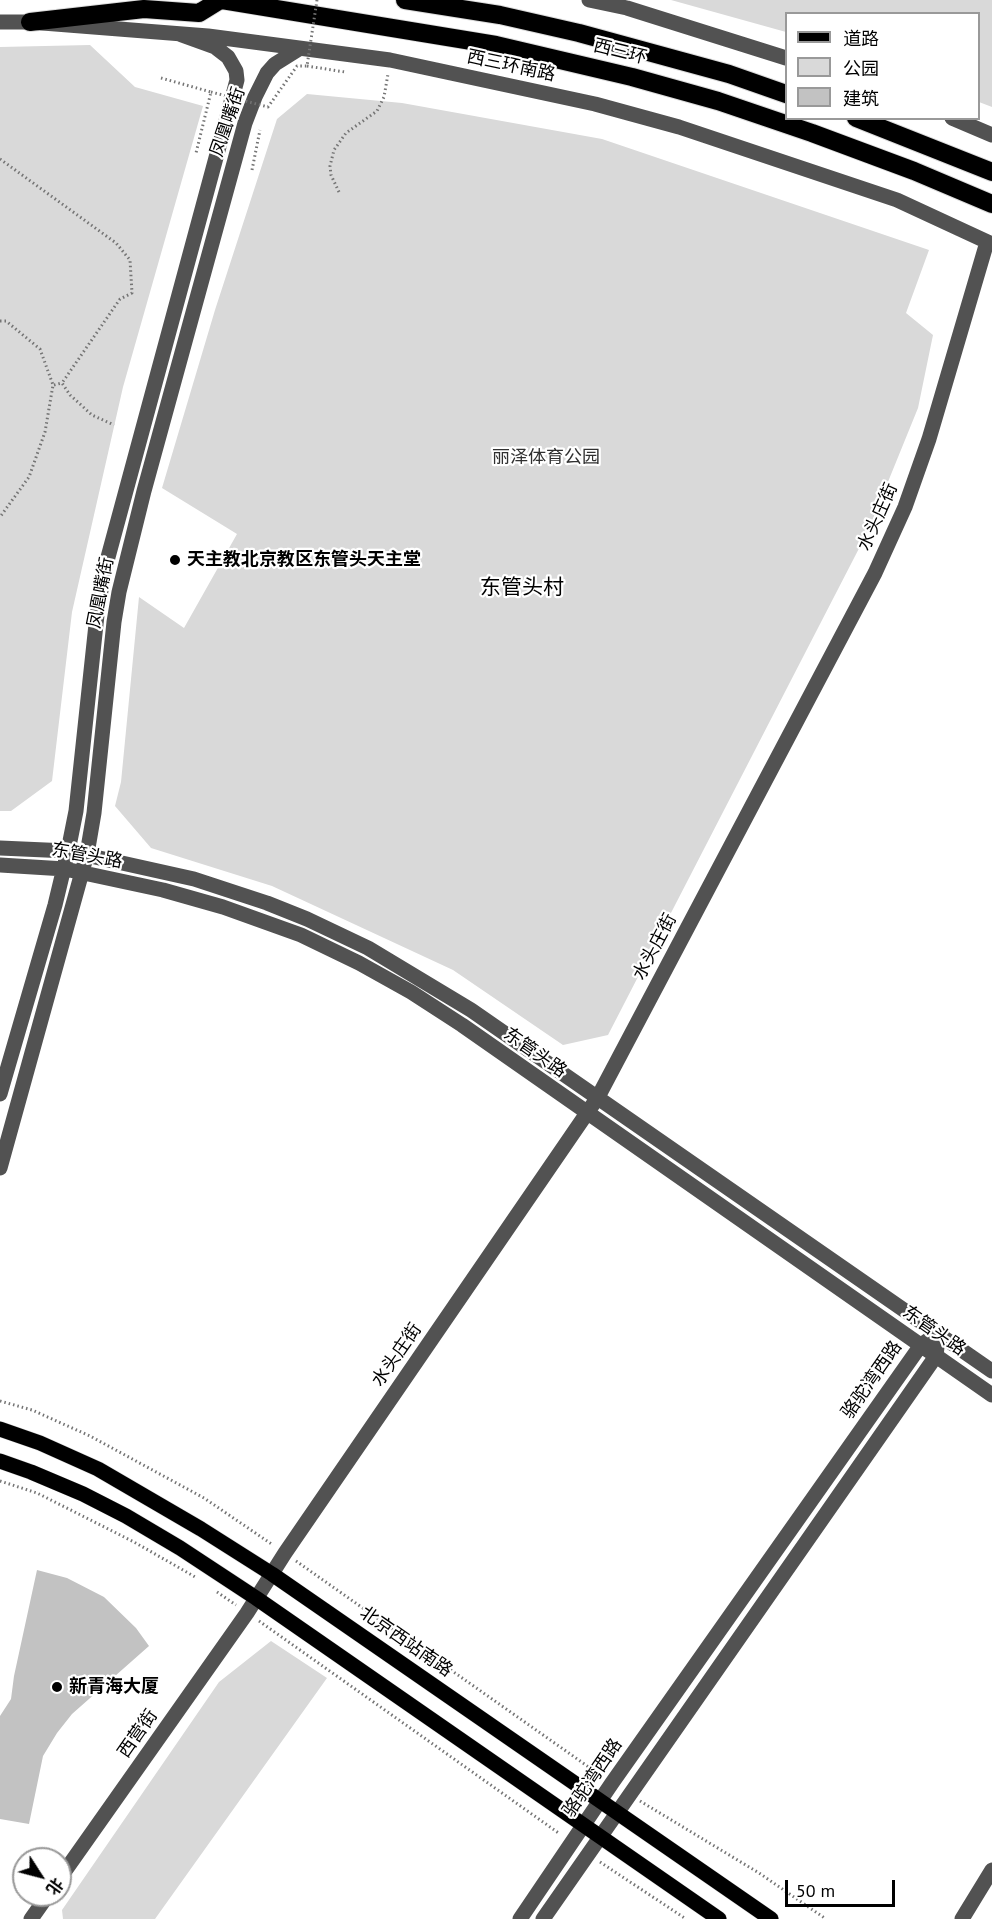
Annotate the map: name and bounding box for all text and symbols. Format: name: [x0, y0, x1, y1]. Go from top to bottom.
legend: [785, 12, 980, 120]
text: 道路: [843, 27, 879, 50]
street label: 西三环: [591, 35, 649, 69]
street label: 西三环南路: [465, 46, 557, 86]
text: 公园: [843, 57, 879, 80]
street label: 凤凰嘴街: [206, 84, 250, 160]
text: 建筑: [843, 87, 879, 110]
park label: 丽泽体育公园: [492, 447, 600, 469]
street label: 水头庄街: [853, 480, 903, 554]
place label: 天主教北京教区东管头天主堂: [187, 549, 421, 571]
marker: 天主教北京教区东管头天主堂: [168, 553, 182, 567]
street label: 凤凰嘴街: [84, 556, 118, 630]
district label: 东管头村: [480, 575, 564, 601]
street label: 东管头路: [50, 839, 124, 873]
street label: 水头庄街: [629, 910, 681, 984]
street label: 东管头路: [499, 1024, 571, 1082]
street label: 东管头路: [898, 1302, 970, 1360]
street label: 水头庄街: [368, 1319, 426, 1391]
street label: 骆驼湾西路: [837, 1337, 907, 1423]
street label: 北京西站南路: [356, 1602, 456, 1682]
place label: 新青海大厦: [69, 1676, 159, 1698]
marker: 新青海大厦: [50, 1680, 64, 1694]
street label: 西营街: [114, 1706, 162, 1762]
street label: 骆驼湾西路: [559, 1735, 627, 1821]
north arrow: [12, 1847, 72, 1907]
scale bar: [788, 1868, 898, 1906]
text: 北: [42, 1874, 68, 1899]
text: 50 m: [796, 1879, 835, 1902]

